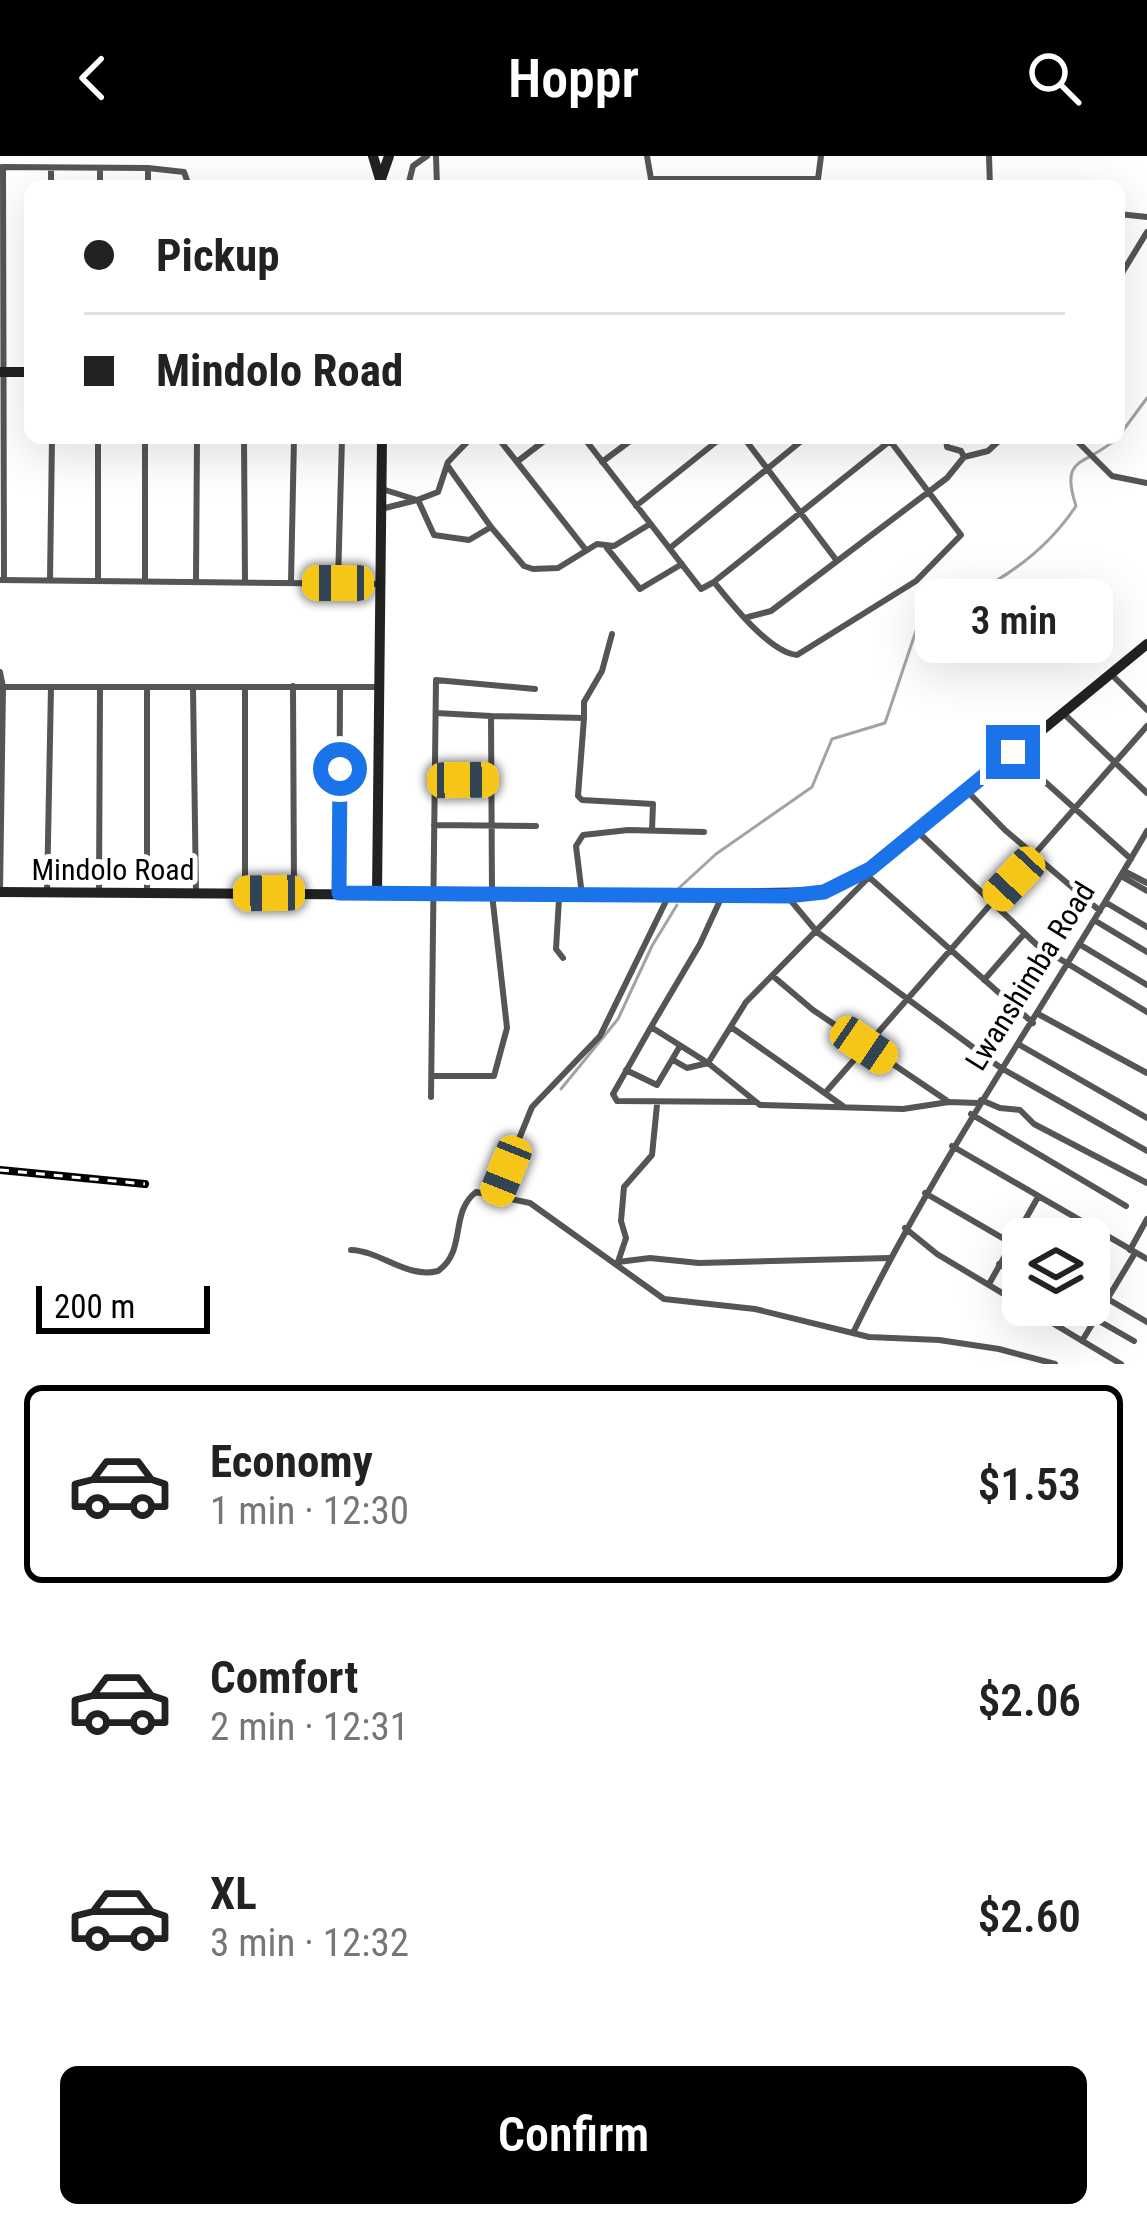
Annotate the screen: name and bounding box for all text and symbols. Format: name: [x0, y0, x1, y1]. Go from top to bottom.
icon: back: [60, 45, 126, 111]
icon: search: [1021, 45, 1087, 111]
text: Hoppr: [508, 47, 639, 110]
text: Pickup: [156, 229, 280, 282]
text: Mindolo Road: [156, 344, 403, 397]
car: [302, 565, 374, 601]
callout: 3 min: [914, 578, 1112, 662]
text: 3 min: [971, 598, 1057, 644]
route end: [986, 725, 1040, 779]
route start: [313, 742, 367, 796]
car: [427, 761, 499, 799]
car: [976, 840, 1052, 918]
street label: Mindolo Road: [31, 852, 195, 887]
car: [233, 874, 305, 912]
street label: Lwanshimba Road: [958, 875, 1102, 1077]
car: [824, 1010, 904, 1080]
car: [476, 1131, 536, 1211]
map controls: [1002, 1218, 1110, 1326]
button: layers: [1002, 1218, 1110, 1326]
scale bar: [36, 1280, 210, 1333]
text: 200 m: [54, 1287, 135, 1326]
icon: car: [66, 1430, 174, 1538]
text: Economy: [210, 1435, 373, 1488]
text: $1.53: [978, 1458, 1081, 1511]
text: 1 min · 12:30: [210, 1488, 409, 1534]
icon: car: [66, 1646, 174, 1754]
text: Comfort: [210, 1651, 358, 1704]
text: $2.06: [978, 1674, 1081, 1727]
text: 2 min · 12:31: [210, 1704, 409, 1750]
icon: car: [66, 1862, 174, 1970]
text: XL: [210, 1867, 257, 1920]
text: $2.60: [978, 1890, 1081, 1943]
text: 3 min · 12:32: [210, 1920, 409, 1966]
button: Confirm: [60, 2066, 1087, 2204]

